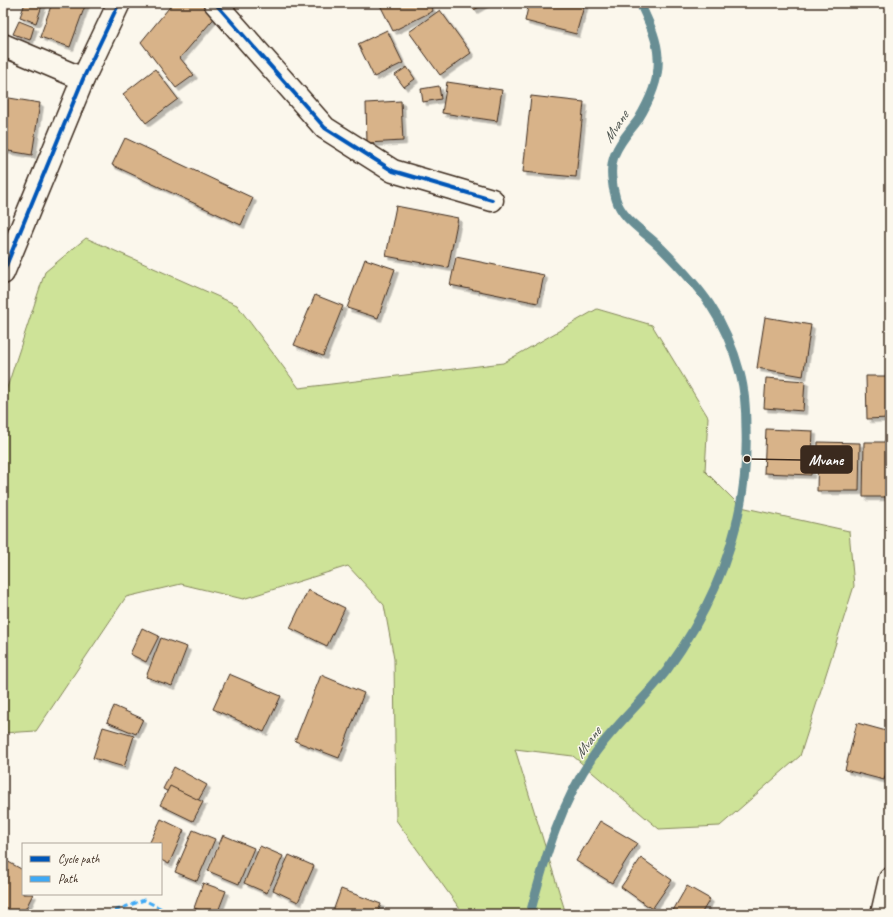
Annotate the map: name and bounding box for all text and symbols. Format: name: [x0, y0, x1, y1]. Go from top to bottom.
water label: Mvane: [599, 106, 634, 146]
callout: Mvane: [801, 446, 852, 473]
text: Mvane: [809, 451, 844, 470]
water label: Mvane: [570, 722, 607, 762]
legend: [22, 843, 162, 895]
text: Cycle path: [58, 851, 100, 867]
text: Path: [58, 871, 78, 887]

